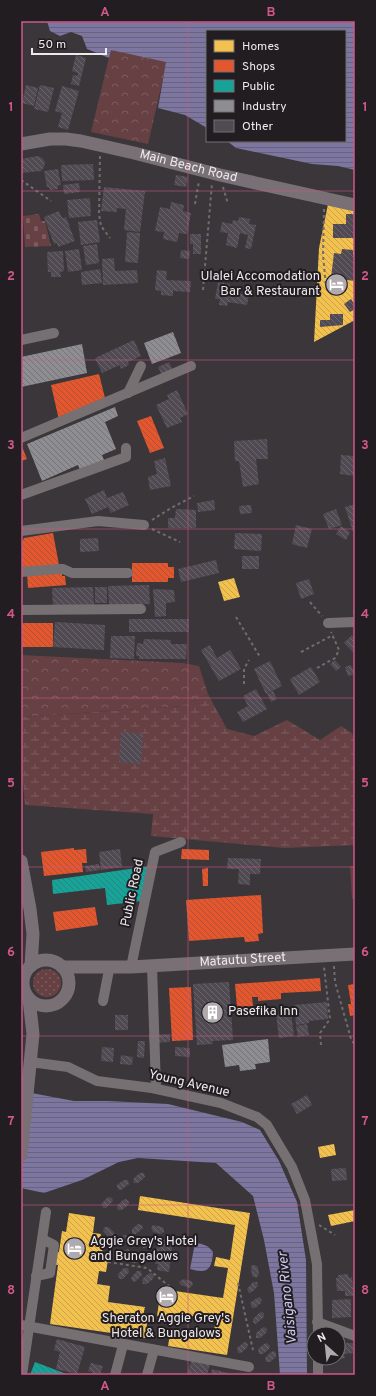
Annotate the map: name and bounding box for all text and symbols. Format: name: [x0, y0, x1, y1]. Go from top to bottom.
text: A: [100, 5, 110, 21]
text: B: [267, 5, 276, 21]
scale bar: [32, 30, 106, 56]
legend: [206, 30, 346, 142]
text: 50 m: [38, 37, 66, 53]
text: Homes: [242, 39, 279, 55]
text: Shops: [242, 59, 275, 75]
text: Public: [242, 79, 275, 95]
text: Industry: [242, 99, 287, 115]
text: 1: [8, 100, 14, 116]
text: 1: [362, 100, 368, 116]
text: Other: [242, 119, 274, 135]
street label: Main Beach Road: [138, 147, 239, 187]
text: 2: [7, 269, 15, 285]
place label: Ulalei Accomodation Bar & Restaurant: [200, 269, 320, 300]
text: 2: [361, 269, 369, 285]
hotel icon: Ulalei Accomodation Bar & Restaurant: [323, 271, 349, 297]
text: 3: [7, 438, 15, 454]
text: 3: [361, 438, 369, 454]
text: 4: [7, 607, 15, 623]
text: 4: [361, 607, 369, 623]
text: 5: [7, 776, 15, 792]
text: 5: [361, 776, 369, 792]
street label: Public Road: [118, 858, 148, 928]
text: 6: [7, 945, 15, 961]
text: 6: [361, 945, 369, 961]
street label: Matautu Street: [199, 950, 287, 971]
building icon: Pasefika Inn: [200, 999, 226, 1025]
place label: Pasefika Inn: [228, 1004, 298, 1020]
street label: Young Avenue: [147, 1067, 231, 1101]
text: 7: [8, 1114, 15, 1130]
text: 7: [362, 1114, 369, 1130]
place label: Aggie Grey's Hotel and Bungalows: [90, 1234, 197, 1265]
hotel icon: Aggie Grey's Hotel and Bungalows: [62, 1236, 88, 1262]
water label: Vaisigano River: [275, 1249, 301, 1345]
text: 8: [7, 1283, 15, 1299]
text: 8: [361, 1283, 369, 1299]
hotel icon: Sheraton Aggie Grey's Hotel & Bungalows: [153, 1284, 179, 1310]
place label: Sheraton Aggie Grey's Hotel & Bungalows: [102, 1311, 230, 1342]
north arrow: [306, 1326, 346, 1366]
text: N: [315, 1330, 329, 1346]
text: A: [100, 1379, 110, 1395]
text: B: [267, 1379, 276, 1395]

